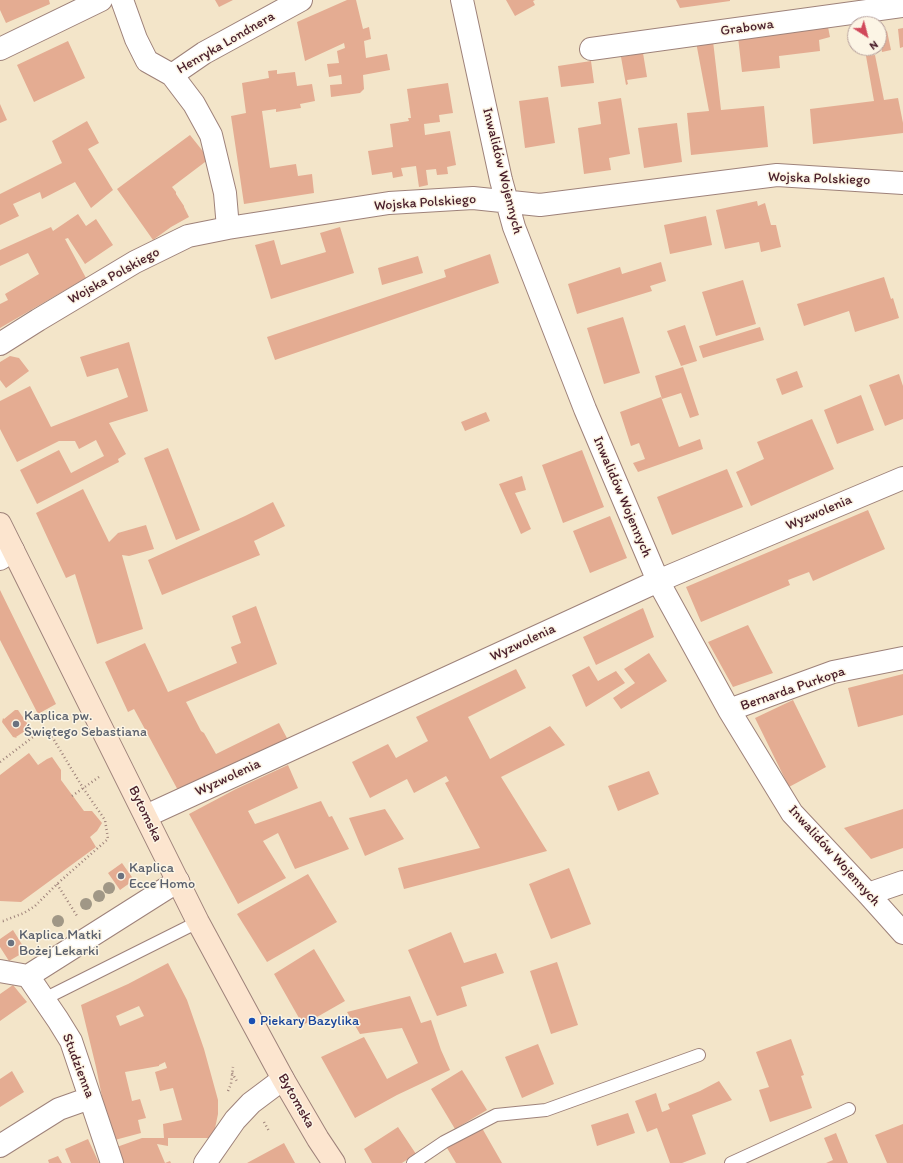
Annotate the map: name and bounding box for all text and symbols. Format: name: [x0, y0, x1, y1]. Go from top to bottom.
street label: Henryka Londnera: [174, 8, 278, 78]
street label: Grabowa: [719, 16, 775, 40]
north arrow: [847, 16, 887, 56]
text: N: [867, 38, 881, 53]
street label: Inwalidów Wojennych: [478, 106, 526, 236]
street label: Wojska Polskiego: [767, 169, 871, 189]
street label: Wojska Polskiego: [373, 191, 477, 215]
street label: Wojska Polskiego: [65, 244, 163, 308]
street label: Inwalidów Wojennych: [589, 434, 655, 560]
street label: Wyzwolenia: [783, 492, 855, 534]
street label: Wyzwolenia: [488, 621, 558, 665]
street label: Bernarda Purkopa: [738, 663, 848, 715]
place label: Kaplica pw. Świętego Sebastiana: [24, 708, 147, 740]
marker: Kaplica pw. Świętego Sebastiana: [11, 719, 21, 729]
street label: Wyzwolenia: [193, 756, 263, 800]
street label: Bytomska: [124, 783, 166, 845]
street label: Inwalidów Wojennych: [784, 802, 884, 910]
place label: Kaplica Ecce Homo: [129, 860, 195, 892]
marker: Kaplica Ecce Homo: [116, 871, 126, 881]
place label: Kaplica Matki Bożej Lekarki: [19, 927, 101, 960]
marker: Kaplica Matki Bożej Lekarki: [6, 938, 16, 948]
place label: Piekary Bazylika: [260, 1013, 359, 1029]
marker: Piekary Bazylika: [247, 1016, 257, 1026]
street label: Studzienna: [58, 1031, 98, 1101]
street label: Bytomska: [274, 1071, 318, 1131]

